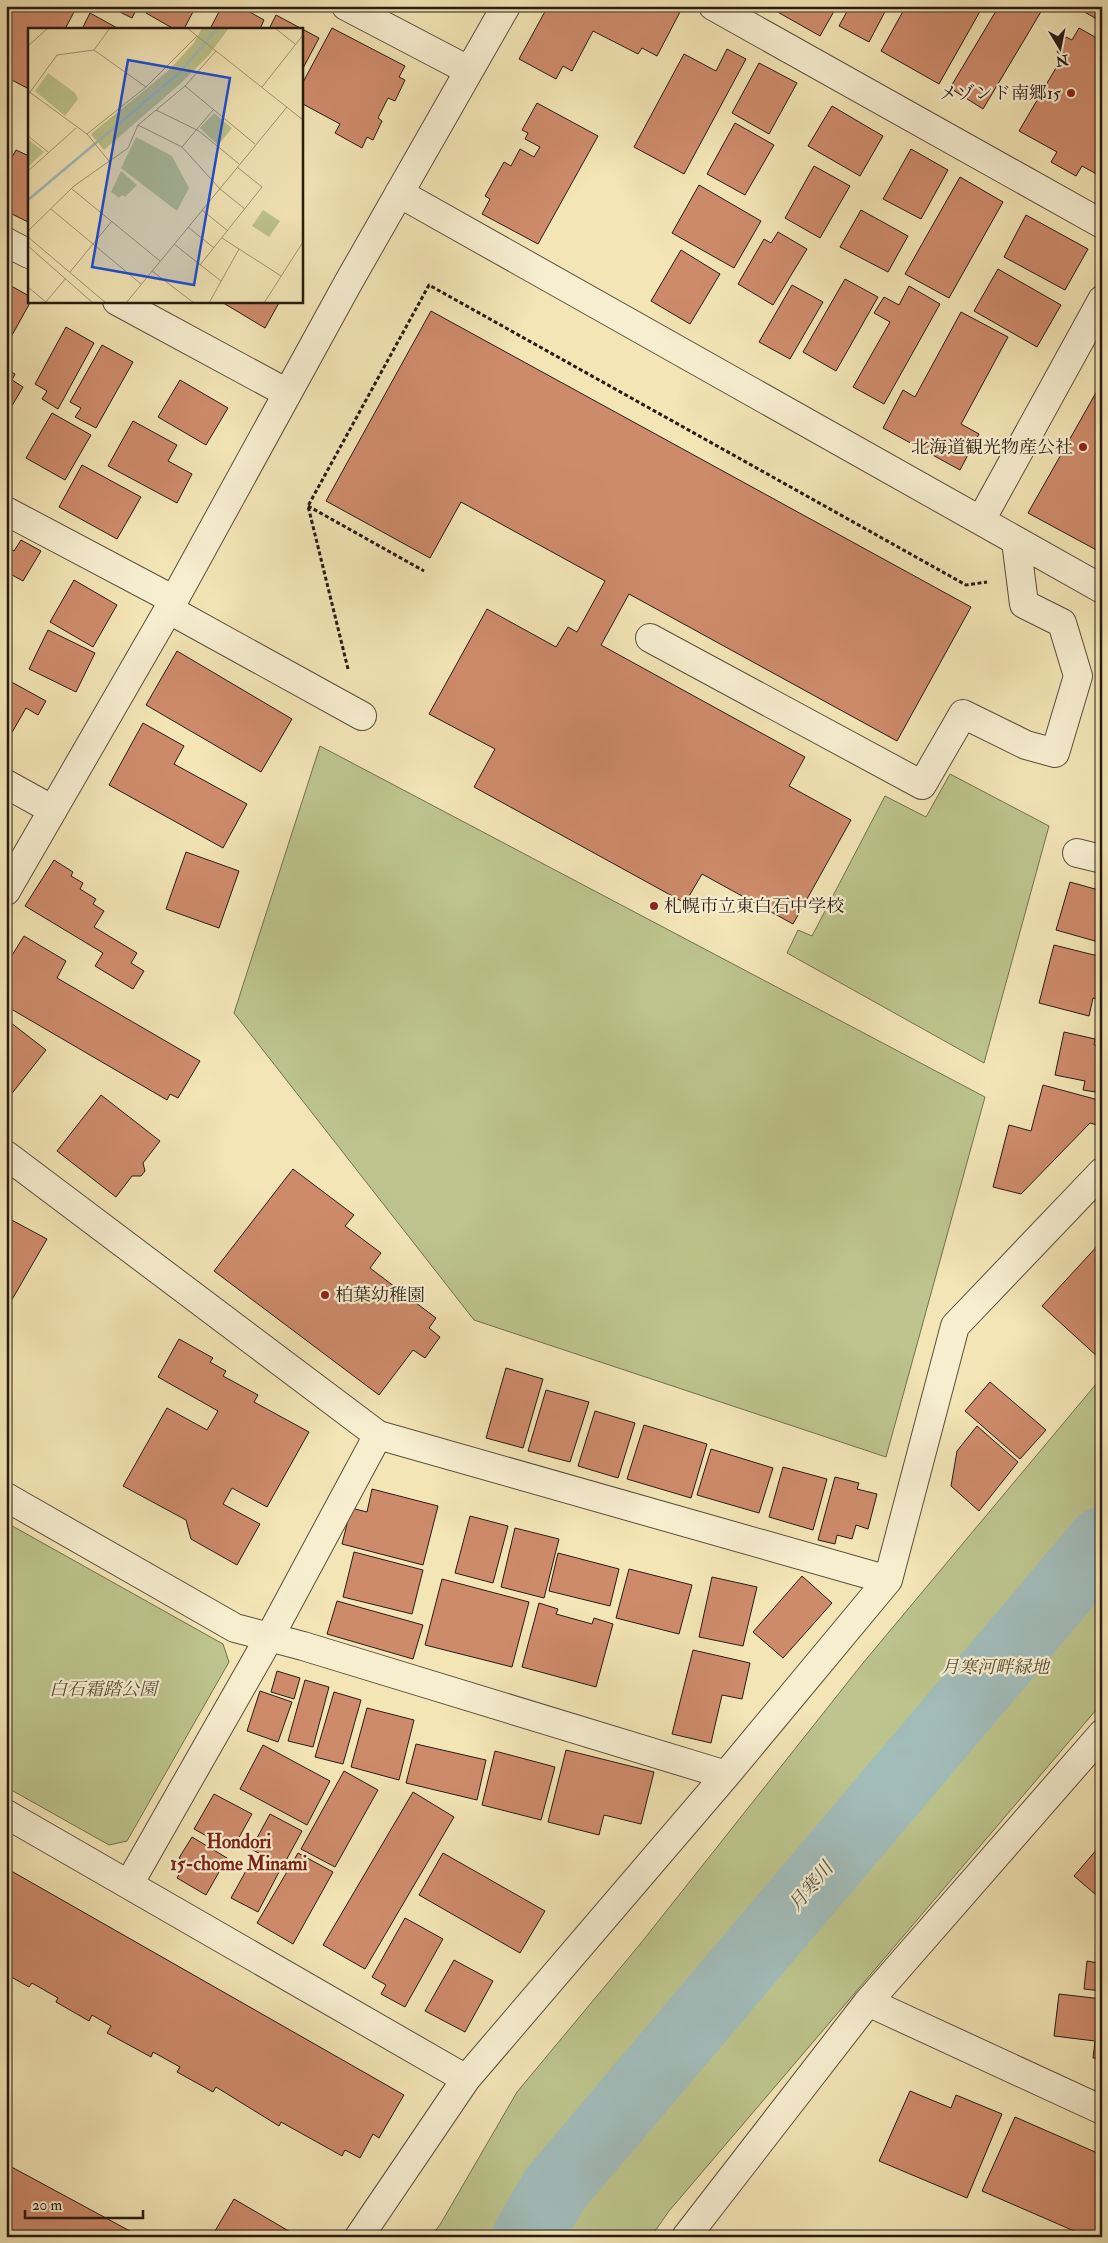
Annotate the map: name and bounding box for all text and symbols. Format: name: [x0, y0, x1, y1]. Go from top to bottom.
north arrow: [1036, 22, 1086, 72]
inset map: [28, 28, 302, 302]
text: N: [1054, 51, 1071, 70]
place label: メゾンド南郷15: [939, 82, 1061, 105]
marker: メゾンド南郷15: [1065, 87, 1077, 99]
place label: 北海道観光物産公社: [911, 436, 1073, 459]
marker: 北海道観光物産公社: [1077, 441, 1089, 453]
place label: 札幌市立東白石中学校: [664, 895, 844, 918]
marker: 札幌市立東白石中学校: [648, 900, 660, 912]
place label: 柏葉幼稚園: [335, 1284, 425, 1307]
marker: 柏葉幼稚園: [319, 1289, 331, 1301]
park label: 月寒河畔緑地: [941, 1656, 1051, 1679]
park label: 白石霜踏公園: [49, 1678, 160, 1701]
district label: Hondori 15-chome Minami: [170, 1830, 308, 1876]
water label: 月寒川: [783, 1856, 840, 1916]
scale bar: [25, 2188, 142, 2220]
text: 20 m: [32, 2196, 62, 2215]

